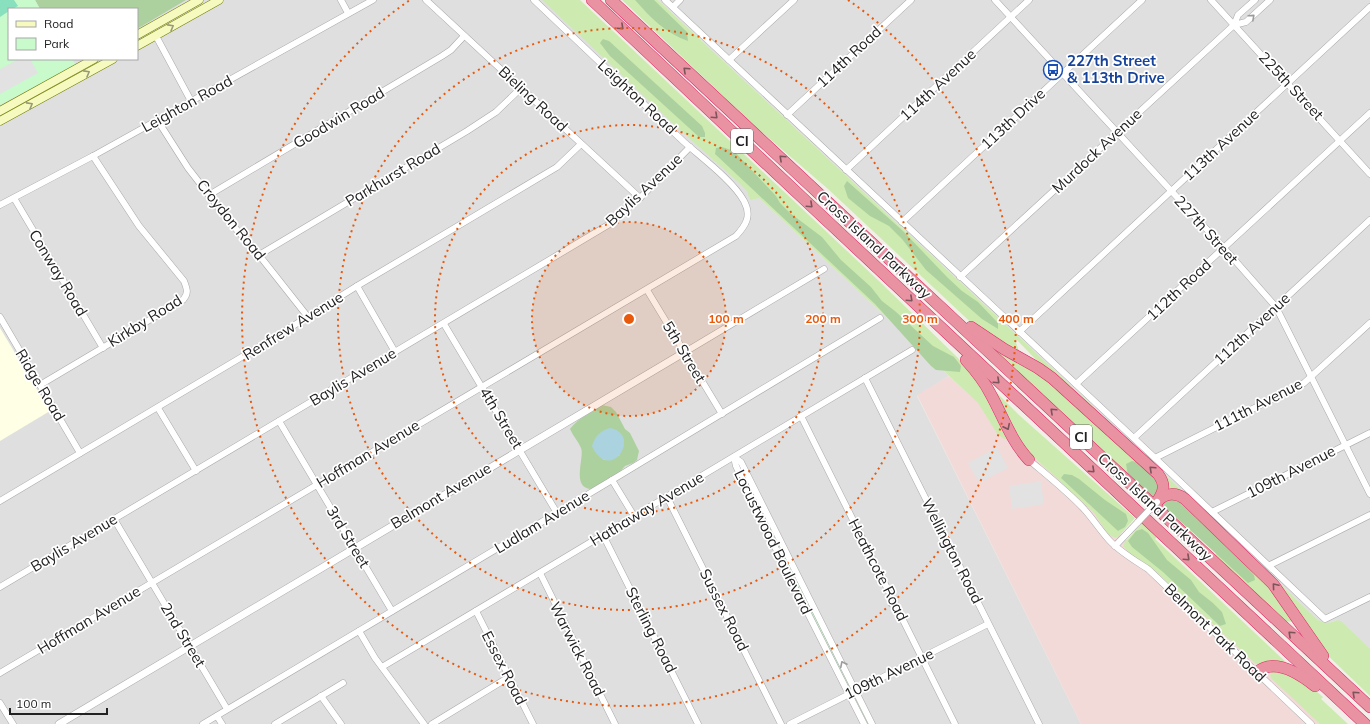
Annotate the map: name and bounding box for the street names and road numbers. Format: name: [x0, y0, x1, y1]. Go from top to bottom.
street label: 114th Road: [812, 22, 885, 91]
street label: 114th Avenue: [896, 45, 980, 125]
street label: 225th Street: [1255, 48, 1328, 124]
street label: Leighton Road: [594, 55, 681, 138]
street label: Bieling Road: [495, 62, 572, 135]
street label: Leighton Road: [138, 71, 235, 136]
street label: Goodwin Road: [290, 83, 388, 152]
street label: 113th Drive: [976, 84, 1049, 153]
street label: Murdock Avenue: [1048, 104, 1145, 197]
street label: 113th Avenue: [1179, 105, 1263, 185]
road number: CI: [731, 129, 753, 153]
street label: Parkhurst Road: [342, 139, 444, 210]
street label: Baylis Avenue: [601, 149, 686, 230]
street label: Croydon Road: [193, 175, 270, 264]
street label: Cross Island Parkway: [813, 187, 936, 303]
street label: 227th Street: [1170, 191, 1242, 268]
street label: Conway Road: [25, 226, 92, 319]
street label: 112th Road: [1142, 255, 1215, 324]
street label: Renfrew Avenue: [239, 287, 346, 364]
street label: 112th Avenue: [1210, 289, 1294, 369]
street label: Kirkby Road: [104, 290, 185, 351]
street label: 5th Street: [659, 318, 710, 386]
street label: Baylis Avenue: [306, 343, 400, 410]
street label: Ridge Road: [11, 345, 69, 424]
street label: 111th Avenue: [1210, 374, 1305, 435]
street label: 4th Street: [476, 384, 527, 452]
street label: Hoffman Avenue: [313, 415, 423, 492]
road number: CI: [1070, 425, 1092, 449]
street label: 109th Avenue: [1243, 441, 1338, 502]
street label: Cross Island Parkway: [1094, 449, 1217, 565]
street label: Belmont Avenue: [387, 458, 494, 533]
street label: Locustwood Boulevard: [730, 466, 817, 617]
street label: Hathaway Avenue: [586, 467, 707, 550]
street label: Ludlam Avenue: [491, 486, 593, 557]
street label: Wellington Road: [918, 495, 987, 607]
street label: 3rd Street: [323, 502, 374, 571]
street label: Baylis Avenue: [27, 509, 121, 576]
street label: Heathcote Road: [844, 515, 912, 624]
street label: Sussex Road: [696, 565, 753, 654]
street label: Belmont Park Road: [1161, 579, 1270, 686]
street label: Hoffman Avenue: [34, 581, 144, 658]
street label: Sterling Road: [622, 584, 681, 676]
street label: Warwick Road: [546, 598, 609, 699]
street label: 2nd Street: [157, 599, 210, 671]
street label: Essex Road: [478, 628, 531, 708]
street label: 109th Avenue: [841, 644, 937, 703]

